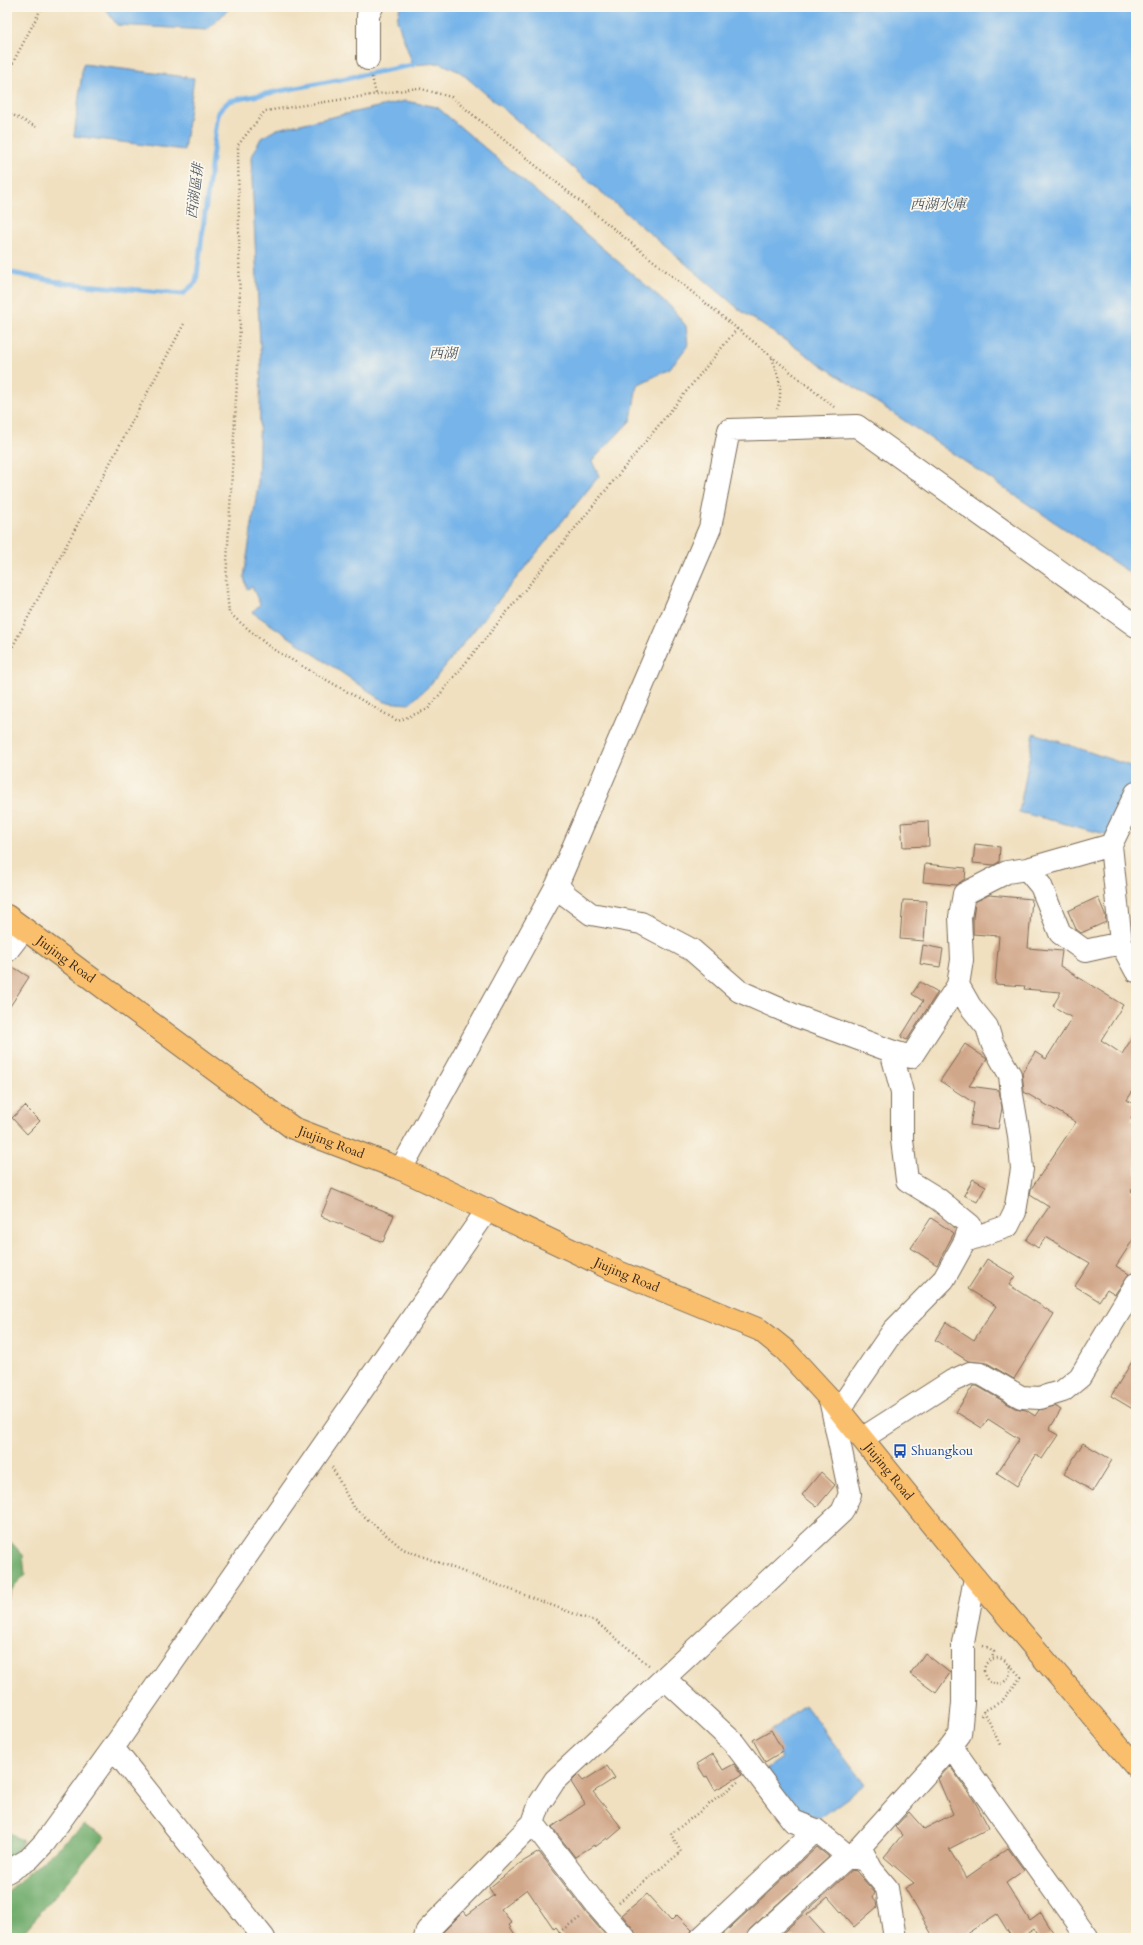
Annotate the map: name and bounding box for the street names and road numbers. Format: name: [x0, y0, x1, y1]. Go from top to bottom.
street label: Jiujing Road: [31, 930, 99, 987]
street label: Jiujing Road: [294, 1121, 367, 1163]
street label: Jiujing Road: [589, 1252, 662, 1297]
street label: Jiujing Road: [859, 1437, 918, 1504]

